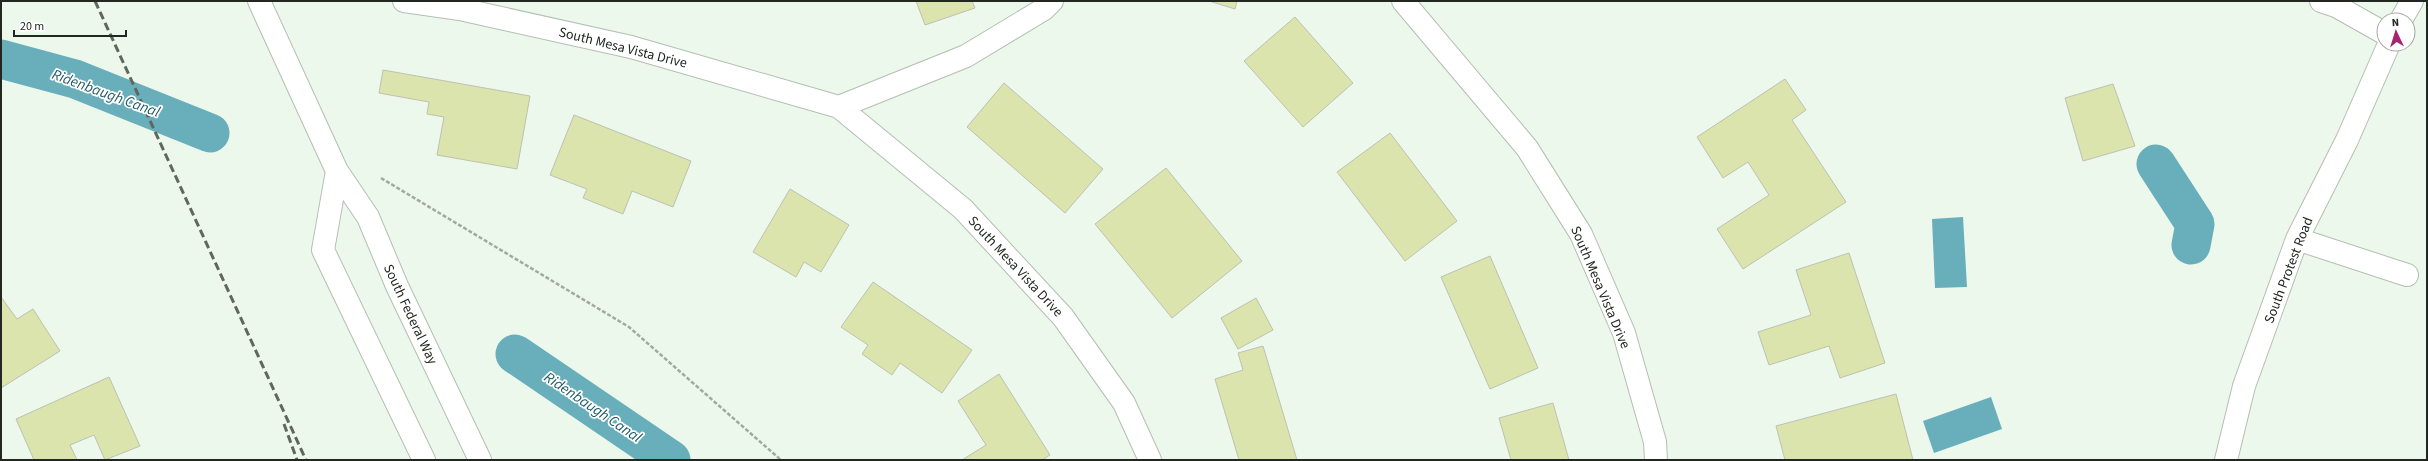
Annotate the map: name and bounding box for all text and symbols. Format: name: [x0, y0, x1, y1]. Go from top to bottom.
scale bar: [14, 12, 126, 38]
north arrow: [2376, 12, 2416, 52]
text: N: [2391, 15, 2400, 30]
text: 20 m: [20, 18, 44, 35]
street label: South Mesa Vista Drive: [557, 22, 689, 74]
water label: Ridenbaugh Canal: [49, 64, 163, 123]
street label: South Mesa Vista Drive: [963, 212, 1067, 322]
street label: South Protest Road: [2259, 214, 2318, 326]
street label: South Mesa Vista Drive: [1565, 223, 1635, 352]
street label: South Federal Way: [378, 261, 442, 368]
water label: Ridenbaugh Canal: [540, 367, 646, 448]

